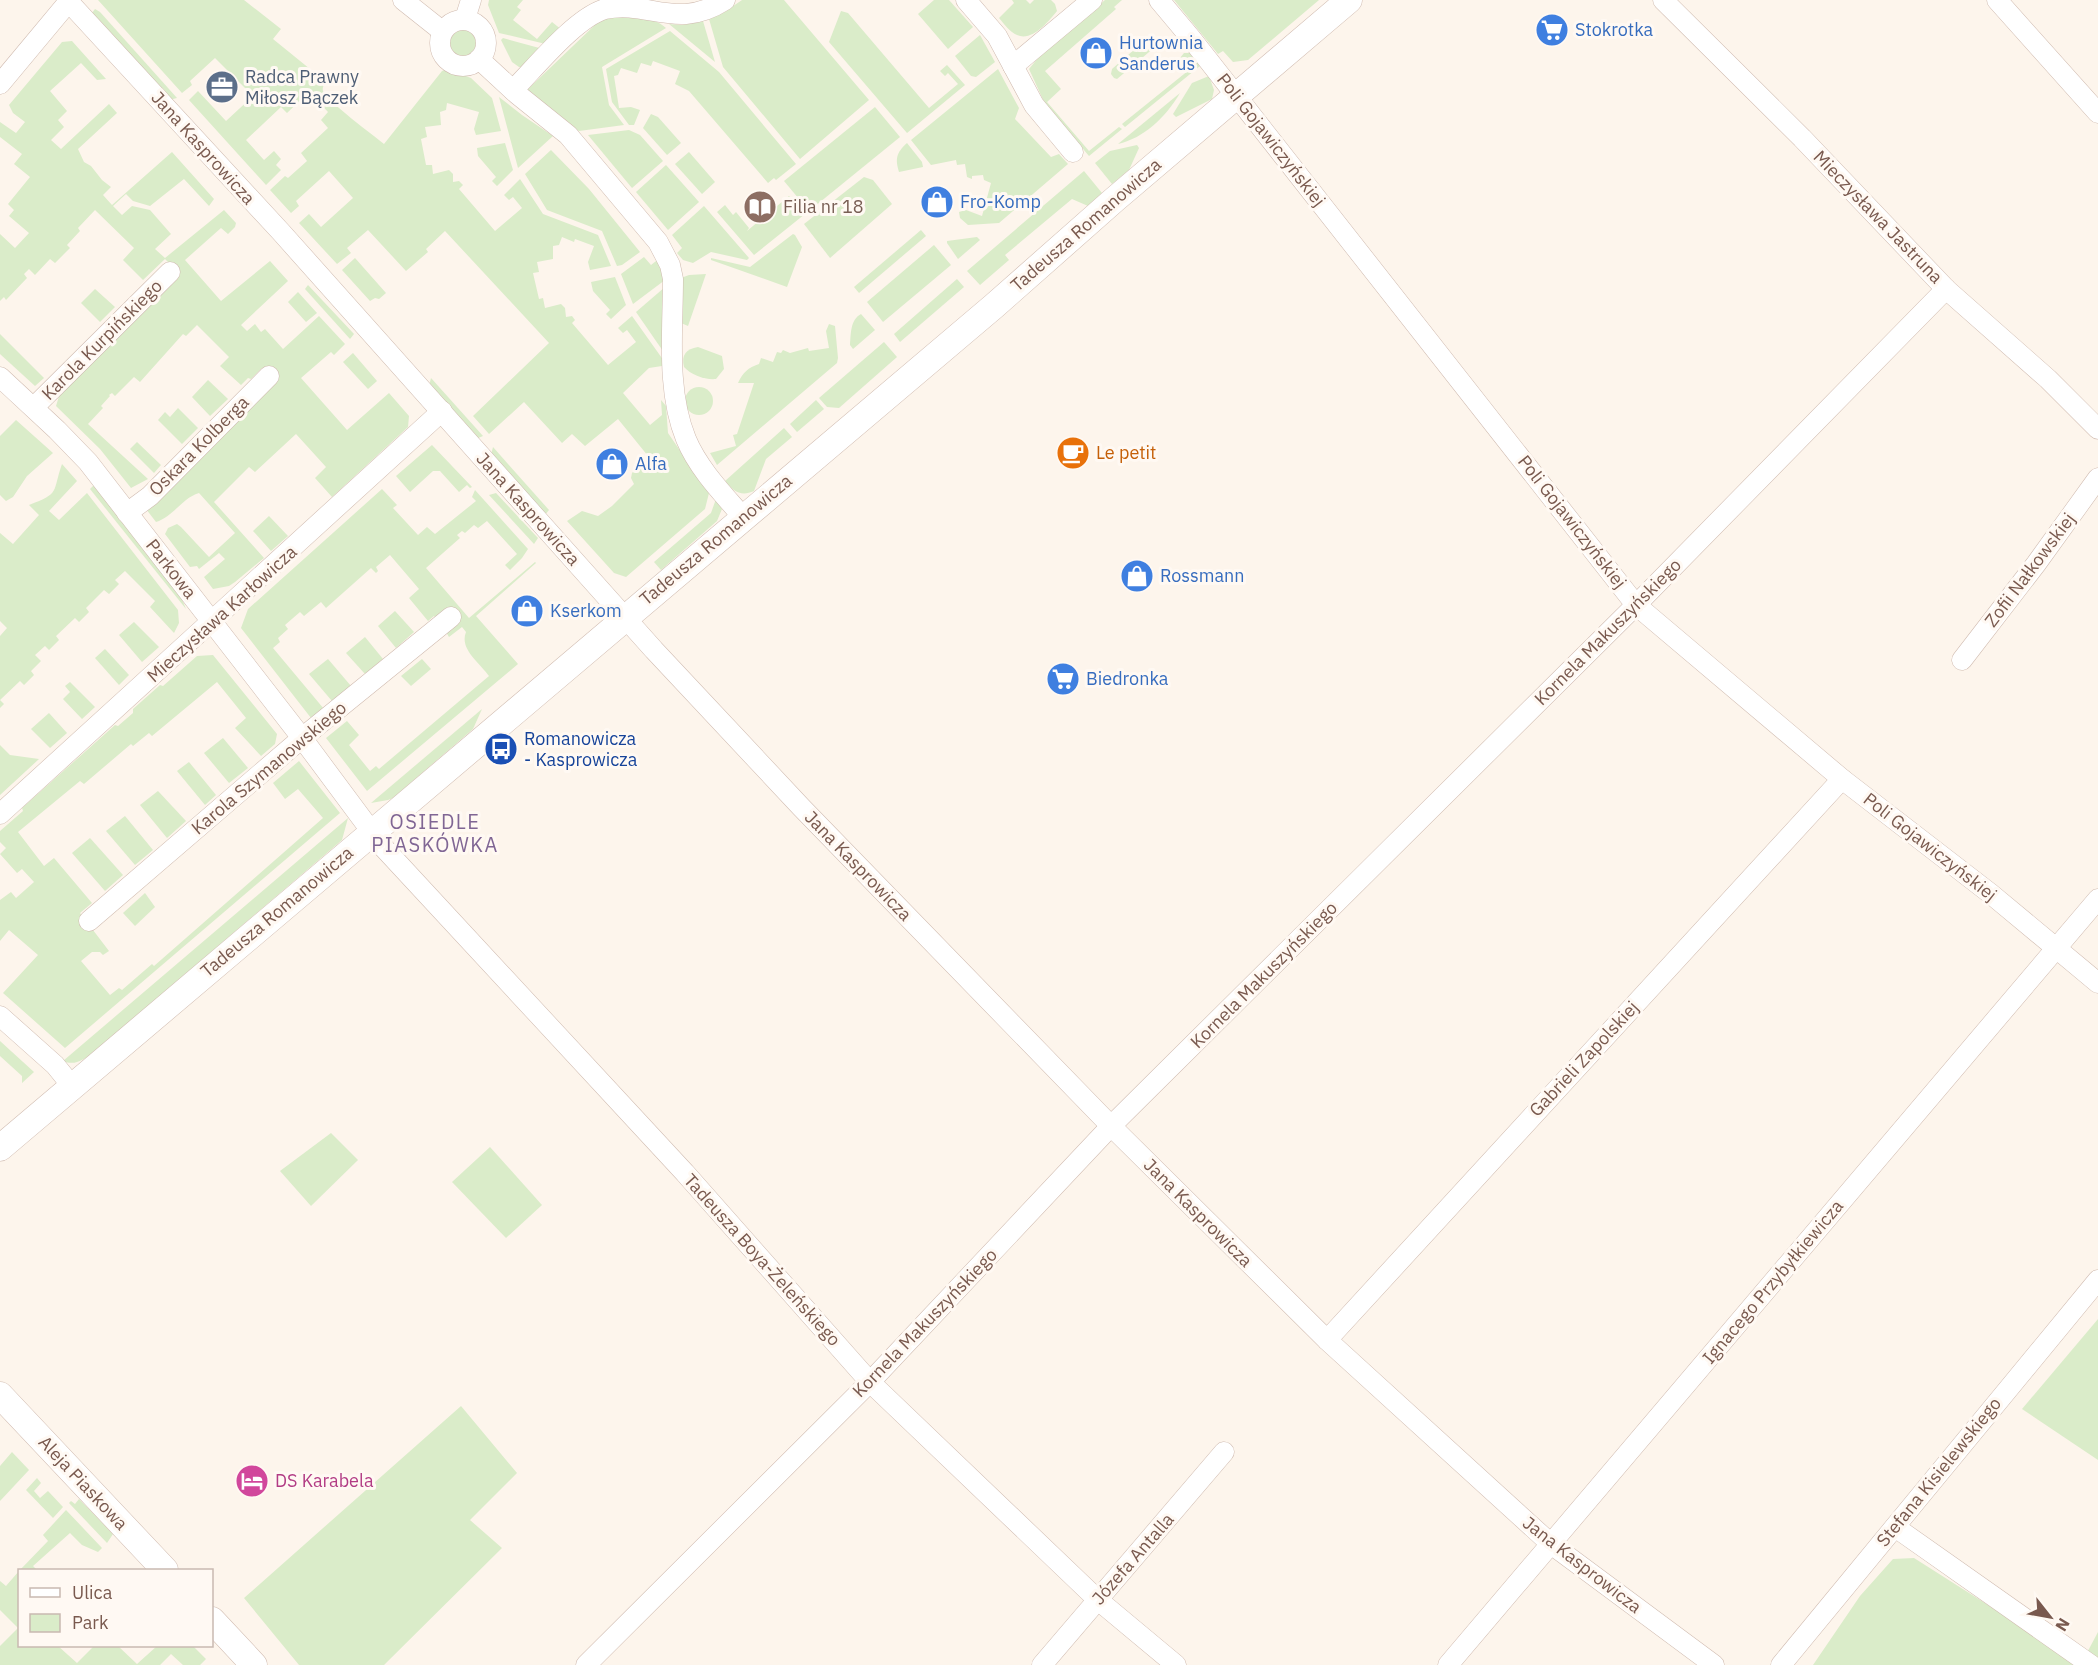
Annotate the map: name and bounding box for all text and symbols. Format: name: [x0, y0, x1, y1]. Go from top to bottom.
supermarket icon: Stokrotka: [1534, 12, 1570, 48]
place label: Stokrotka: [1575, 18, 1654, 41]
place label: Hurtownia Sanderus: [1119, 31, 1203, 75]
shop icon: Hurtownia Sanderus: [1078, 35, 1114, 71]
place label: Radca Prawny Miłosz Bączek: [245, 65, 359, 109]
street label: Poli Gojawiczyńskiej: [1212, 68, 1331, 211]
office icon: Radca Prawny Miłosz Bączek: [204, 69, 240, 105]
street label: Jana Kasprowicza: [146, 86, 261, 209]
street label: Mieczysława Jastruna: [1809, 145, 1948, 288]
street label: Tadeusza Romanowicza: [1006, 153, 1166, 296]
shop icon: Fro-Komp: [919, 184, 955, 220]
library icon: Filia nr 18: [742, 189, 778, 225]
place label: Fro-Komp: [960, 190, 1041, 213]
place label: Filia nr 18: [783, 195, 864, 218]
street label: Karola Kurpińskiego: [36, 274, 167, 405]
street label: Oskara Kolberga: [144, 390, 254, 501]
cafe icon: Le petit: [1055, 435, 1091, 471]
place label: Le petit: [1096, 441, 1156, 464]
shop icon: Alfa: [594, 446, 630, 482]
street label: Jana Kasprowicza: [471, 447, 586, 570]
street label: Poli Gojawiczyńskiej: [1513, 450, 1632, 593]
place label: Alfa: [635, 452, 667, 475]
street label: Tadeusza Romanowicza: [635, 469, 797, 610]
street label: Zofii Nałkowskiej: [1979, 508, 2080, 631]
street label: Parkowa: [141, 534, 202, 603]
street label: Mieczysława Karłowicza: [142, 540, 302, 687]
street label: Kornela Makuszyńskiego: [1529, 553, 1686, 710]
shop icon: Rossmann: [1119, 558, 1155, 594]
place label: Rossmann: [1160, 564, 1245, 587]
shop icon: Kserkom: [509, 593, 545, 629]
place label: Kserkom: [550, 599, 622, 622]
supermarket icon: Biedronka: [1045, 661, 1081, 697]
place label: Biedronka: [1086, 667, 1169, 690]
street label: Karola Szymanowskiego: [186, 696, 351, 839]
place label: Romanowicza - Kasprowicza: [524, 727, 638, 771]
bus stop icon: Romanowicza - Kasprowicza: [483, 731, 519, 767]
street label: Poli Gojawiczyńskiej: [1859, 787, 2002, 906]
street label: Jana Kasprowicza: [800, 806, 917, 926]
district label: OSIEDLE PIASKÓWKA: [371, 808, 499, 858]
street label: Tadeusza Romanowicza: [196, 841, 358, 982]
street label: Kornela Makuszyńskiego: [1185, 896, 1342, 1053]
street label: Gabrieli Zapolskiej: [1524, 996, 1643, 1121]
street label: Jana Kasprowicza: [1139, 1153, 1258, 1272]
street label: Tadeusza Boya-Żeleńskiego: [679, 1169, 846, 1351]
street label: Ignacego Przybyłkiewicza: [1697, 1195, 1848, 1368]
street label: Kornela Makuszyńskiego: [847, 1243, 1002, 1402]
street label: Stefana Kisielewskiego: [1871, 1392, 2006, 1551]
street label: Aleja Piaskowa: [34, 1431, 133, 1535]
hotel icon: DS Karabela: [234, 1463, 270, 1499]
place label: DS Karabela: [275, 1469, 374, 1492]
street label: Józefa Antalla: [1087, 1508, 1179, 1609]
street label: Jana Kasprowicza: [1518, 1511, 1647, 1618]
legend: [18, 1569, 213, 1647]
text: Ulica: [72, 1581, 113, 1604]
north arrow: [2020, 1587, 2080, 1647]
text: Park: [72, 1611, 109, 1634]
text: N: [2051, 1615, 2074, 1635]

